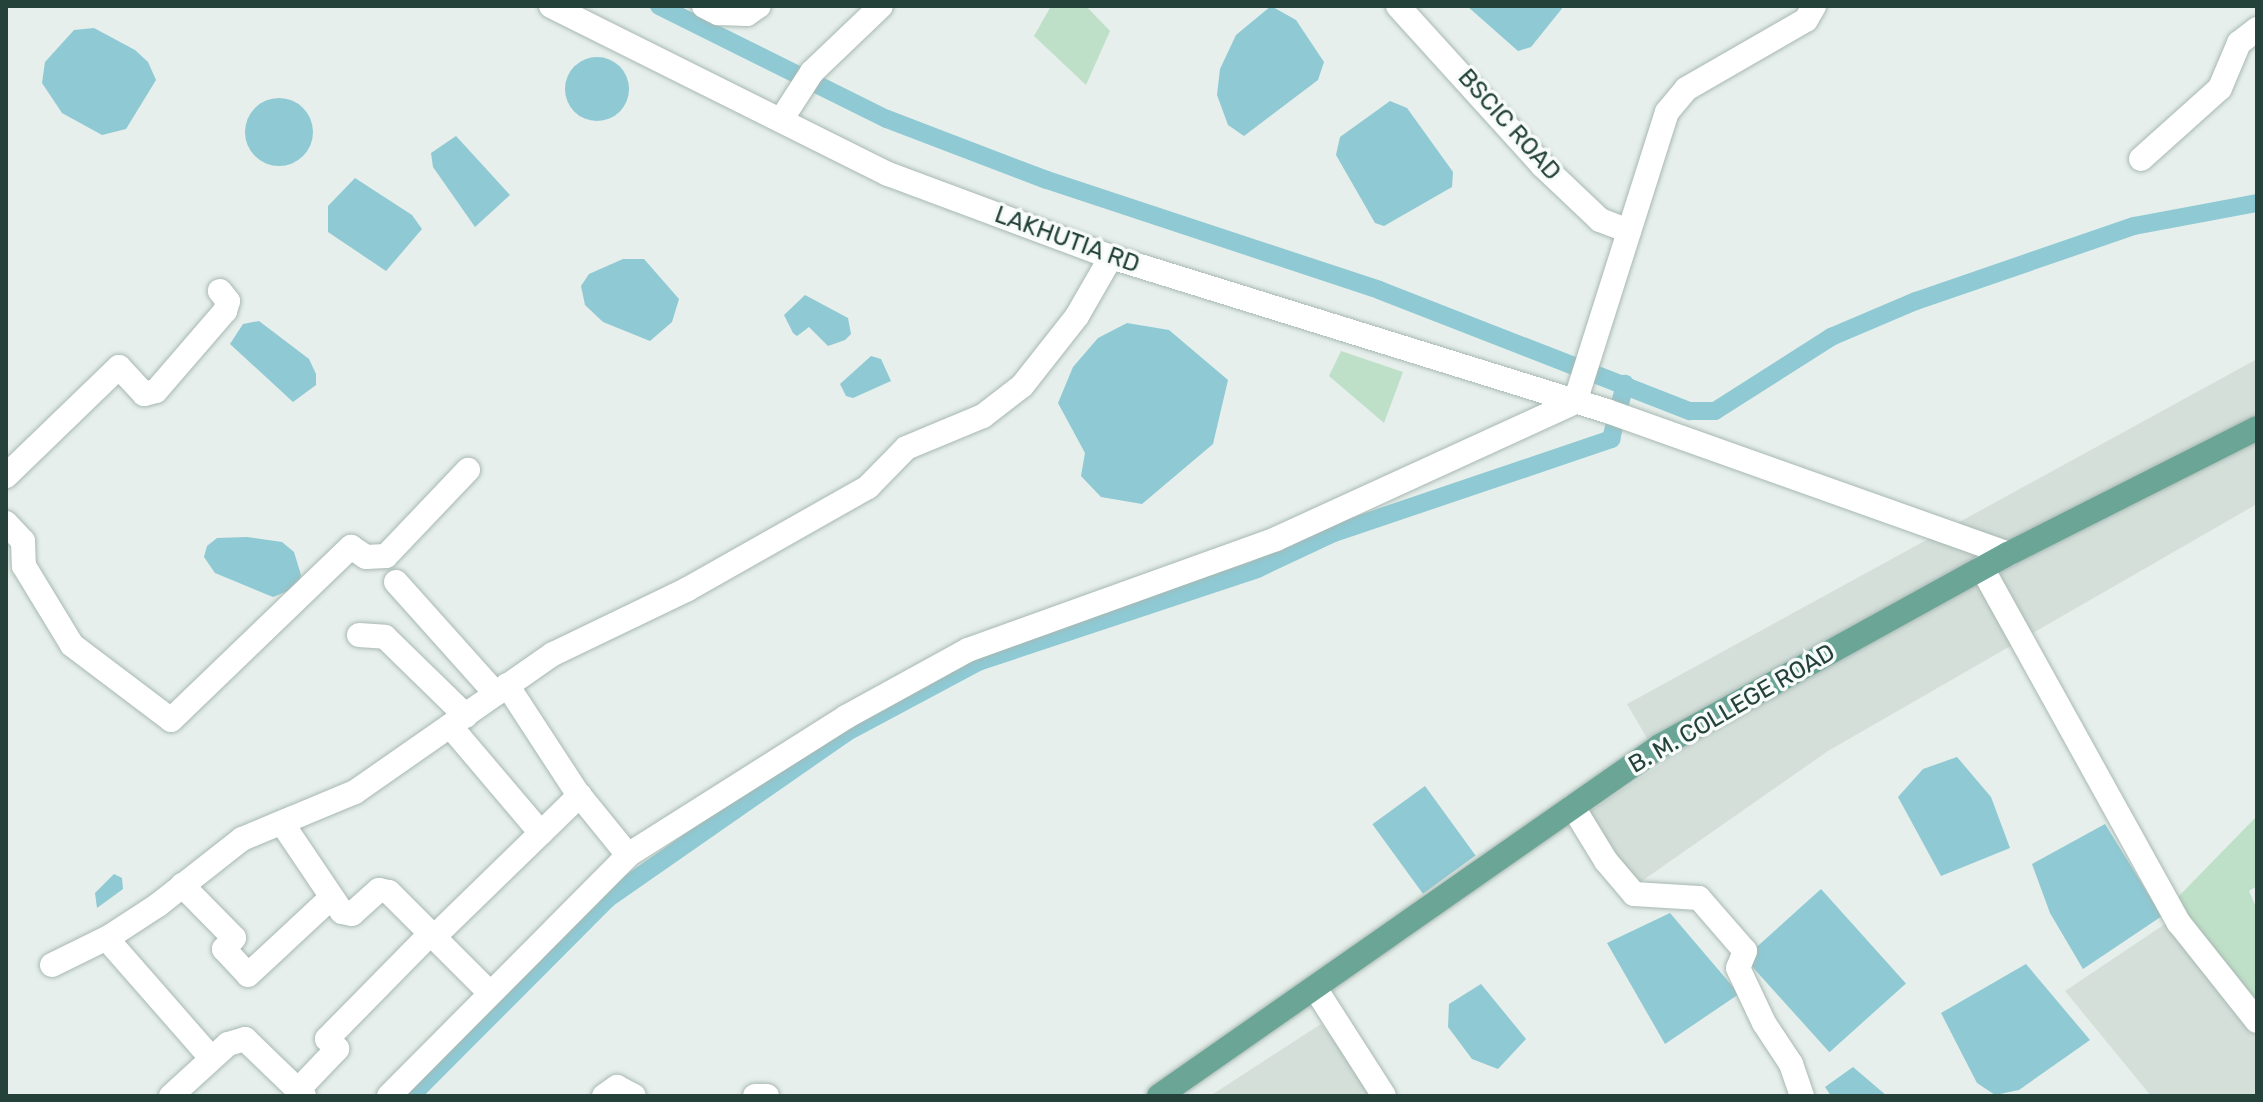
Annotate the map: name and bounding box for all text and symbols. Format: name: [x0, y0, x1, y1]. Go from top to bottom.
street label: BSCIC ROAD: [1452, 63, 1566, 187]
street label: LAKHUTIA RD: [990, 200, 1144, 280]
street label: B. M. COLLEGE ROAD: [1624, 638, 1840, 780]

